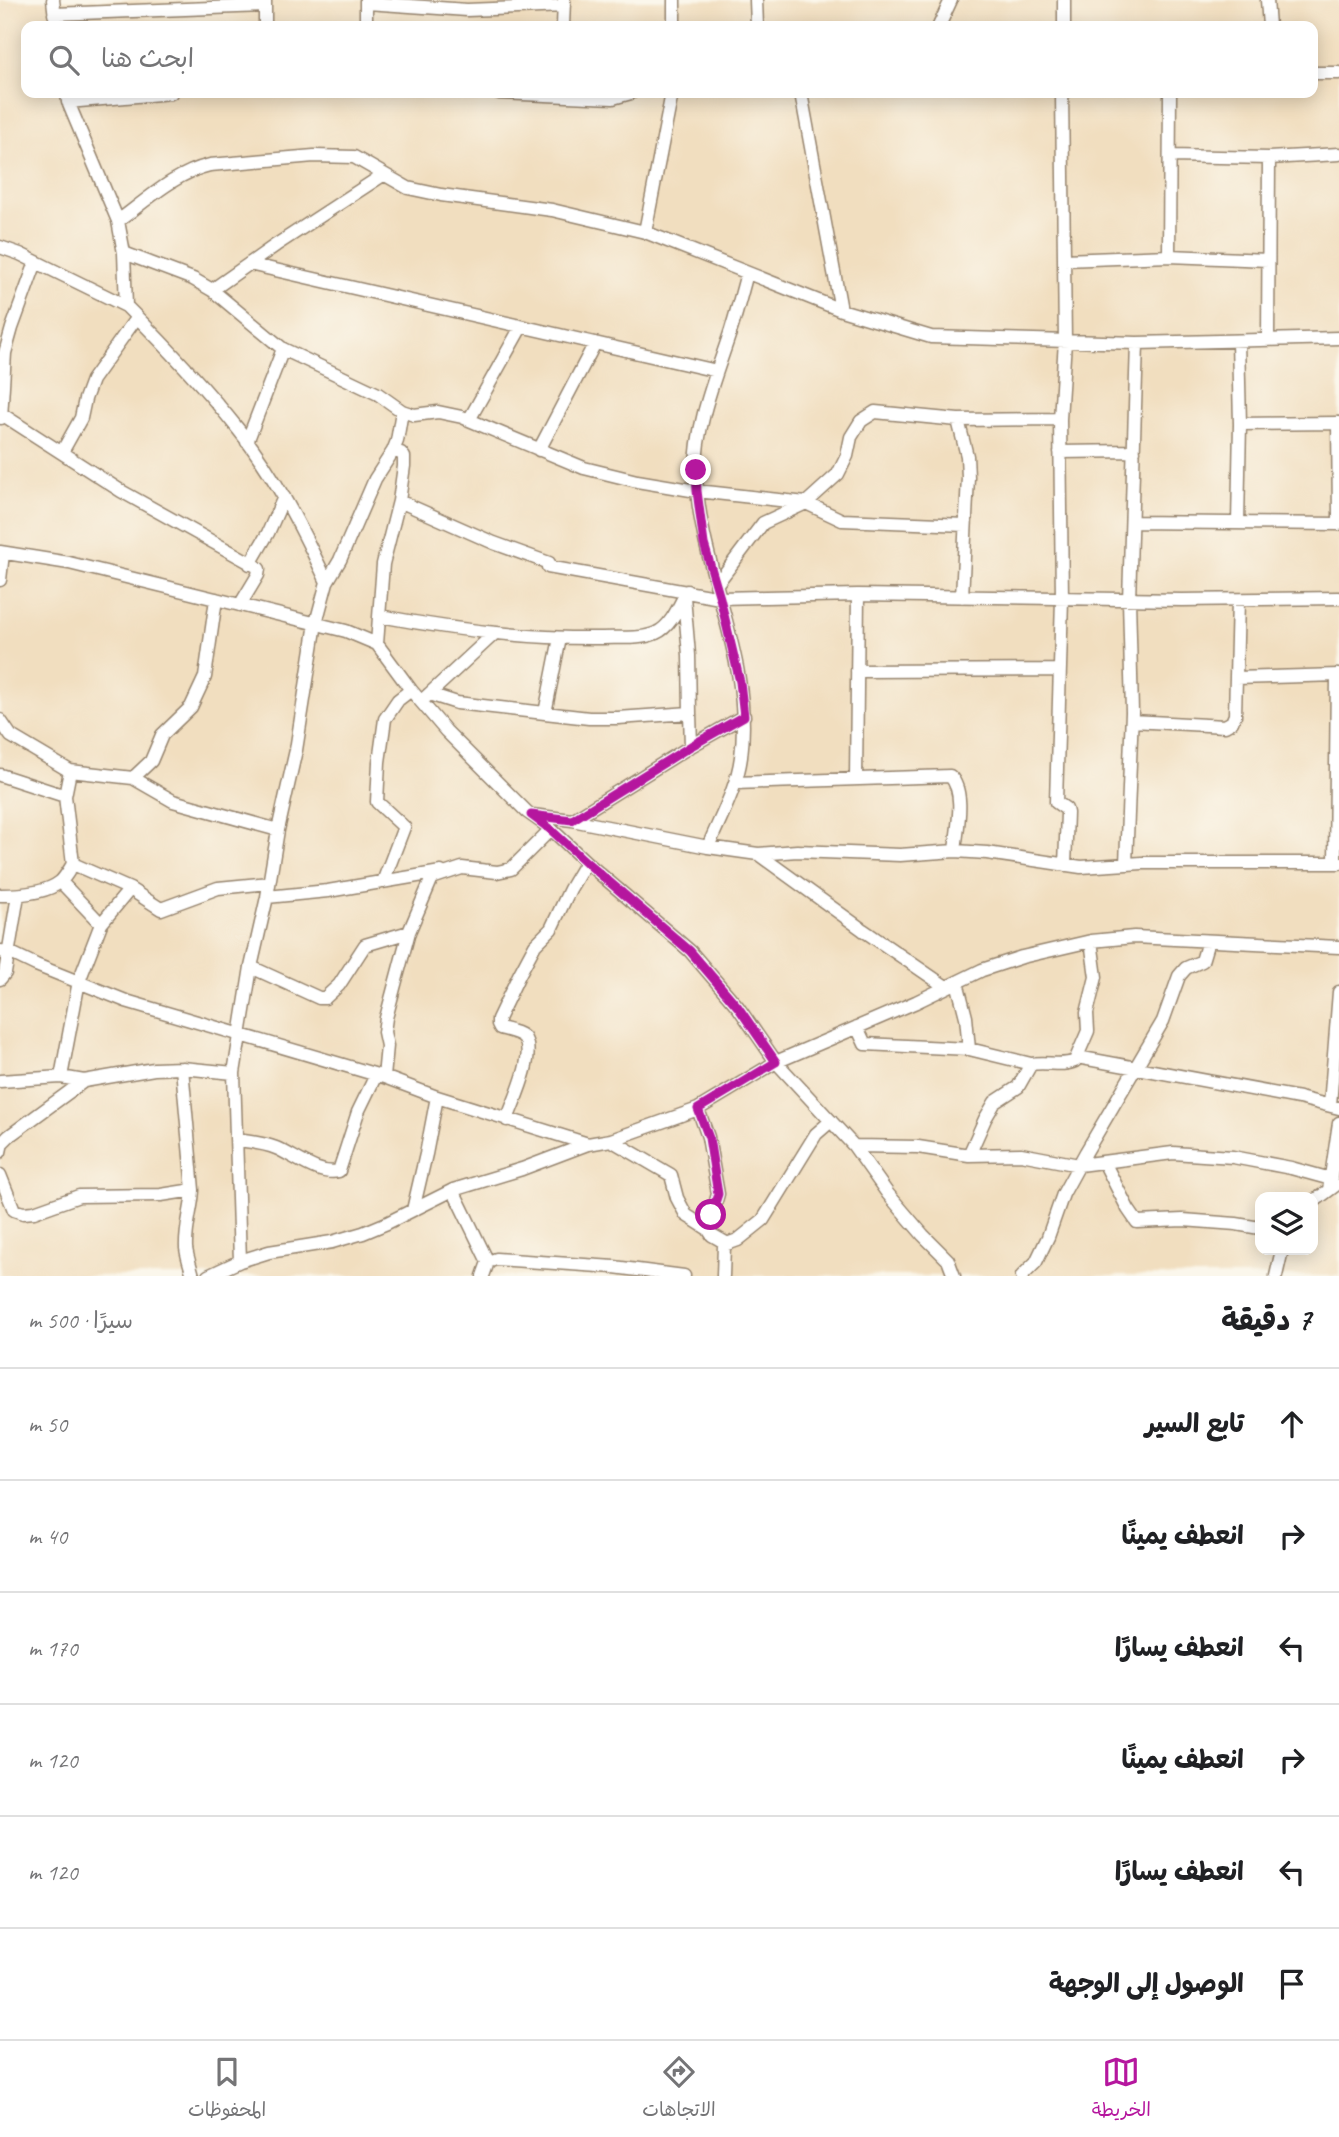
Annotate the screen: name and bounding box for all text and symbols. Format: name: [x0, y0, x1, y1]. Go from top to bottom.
search box: [21, 21, 1318, 98]
icon: search: [45, 41, 83, 79]
text: ابحث هنا: [101, 42, 194, 75]
route end: [680, 454, 711, 485]
map controls: [1255, 1192, 1318, 1255]
button: layers: [1255, 1192, 1318, 1255]
route start: [695, 1199, 726, 1230]
text: 7 دقيقة: [1221, 1301, 1311, 1339]
text: سيرًا · 500 m: [28, 1306, 133, 1335]
icon: ahead: [1273, 1405, 1311, 1443]
text: تابع السير: [1145, 1407, 1244, 1440]
text: 50 m: [28, 1410, 67, 1439]
icon: right: [1273, 1517, 1311, 1555]
text: انعطف يمينًا: [1122, 1519, 1244, 1552]
text: 40 m: [28, 1522, 67, 1551]
icon: left: [1273, 1629, 1311, 1667]
text: انعطف يسارًا: [1115, 1631, 1244, 1664]
text: 170 m: [28, 1634, 78, 1663]
icon: right: [1273, 1741, 1311, 1779]
text: انعطف يمينًا: [1122, 1743, 1244, 1776]
text: 120 m: [28, 1746, 78, 1775]
icon: left: [1273, 1853, 1311, 1891]
text: انعطف يسارًا: [1115, 1855, 1244, 1888]
text: 120 m: [28, 1858, 78, 1887]
icon: arrive: [1273, 1965, 1311, 2003]
text: الوصول إلى الوجهة: [1049, 1967, 1244, 2000]
tab: المحفوظات: [188, 2053, 266, 2126]
tab: الاتجاهات: [642, 2053, 716, 2126]
tab: الخريطة: [1092, 2053, 1151, 2126]

